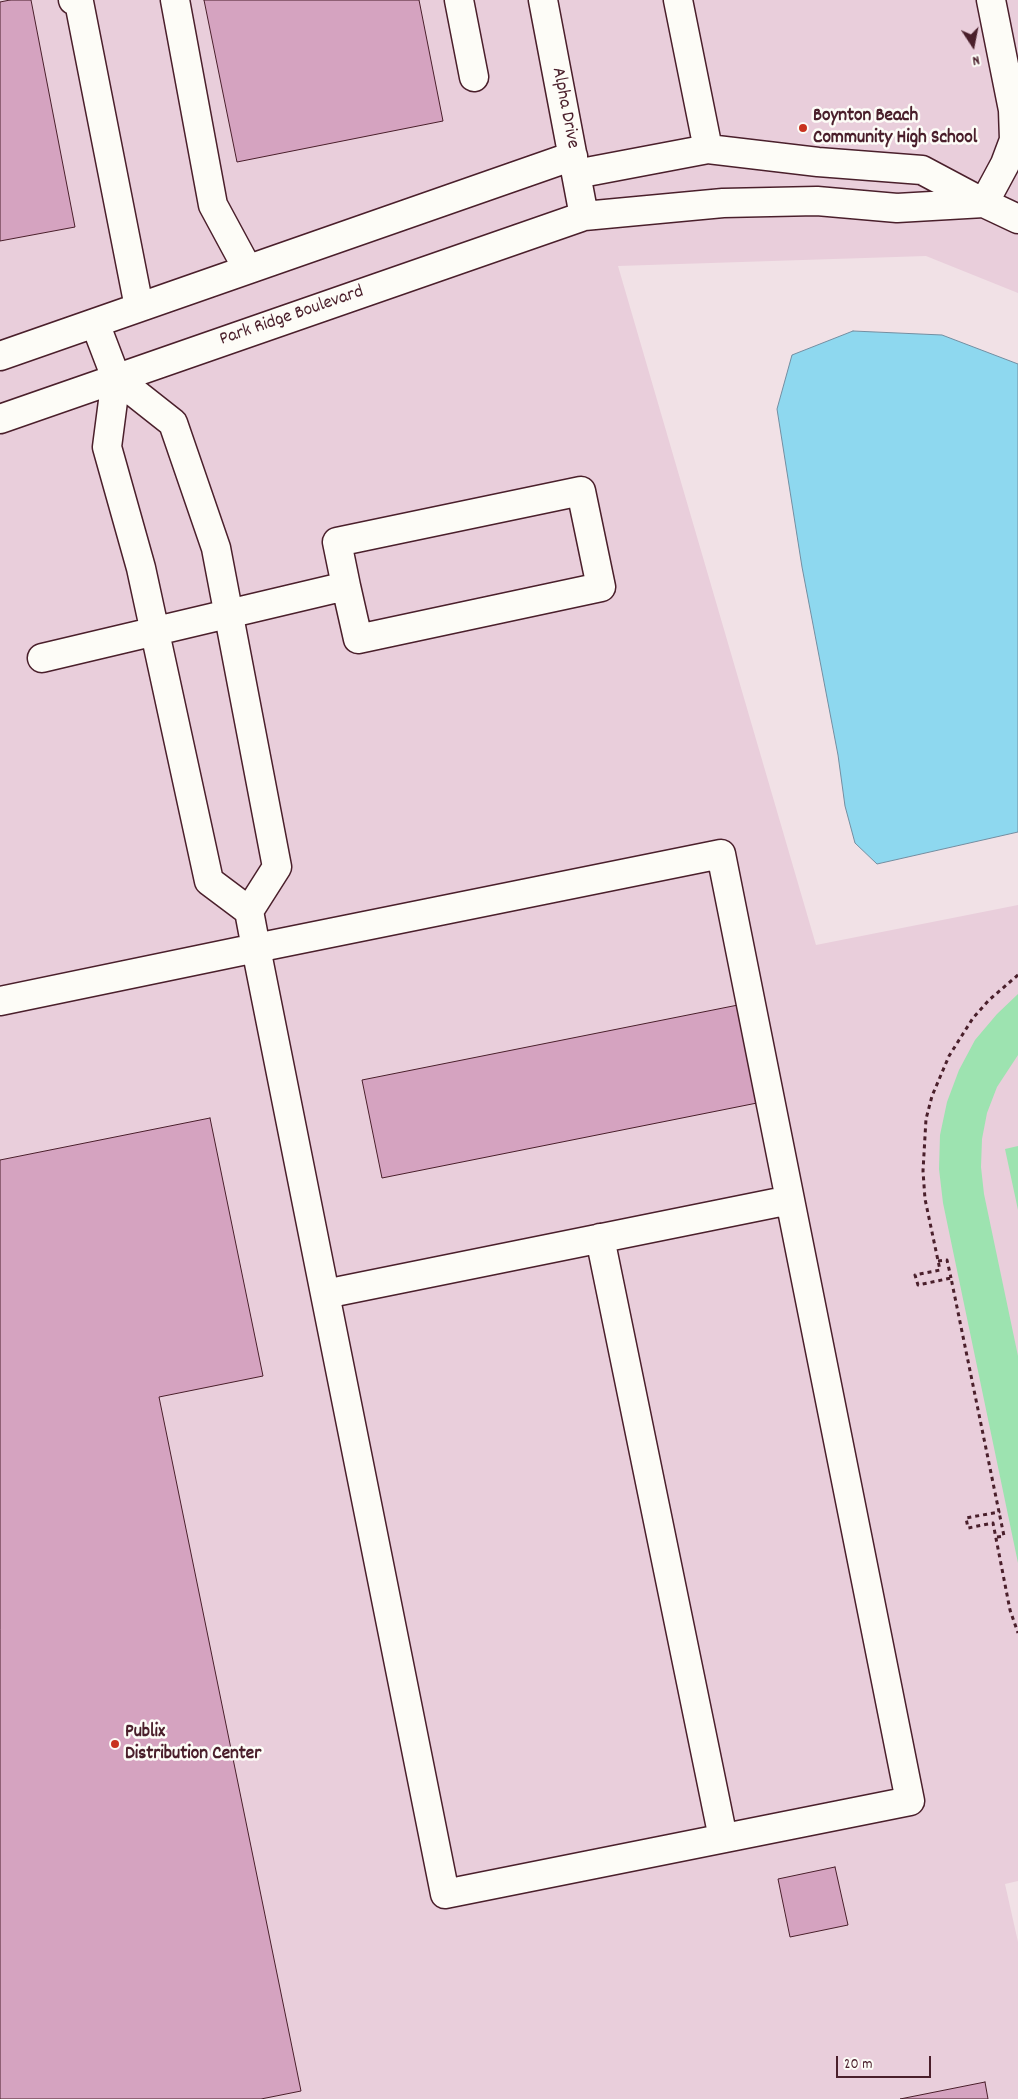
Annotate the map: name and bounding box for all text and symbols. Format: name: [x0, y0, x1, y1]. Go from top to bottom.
north arrow: [948, 20, 998, 70]
text: N: [971, 49, 981, 70]
street label: Alpha Drive: [545, 65, 583, 151]
place label: Boynton Beach Community High School: [813, 106, 977, 150]
marker: Boynton Beach Community High School: [797, 122, 809, 134]
street label: Park Ridge Boulevard: [217, 282, 367, 352]
place label: Publix Distribution Center: [125, 1722, 261, 1766]
marker: Publix Distribution Center: [109, 1738, 121, 1750]
scale bar: [838, 2046, 933, 2078]
text: 20 m: [844, 2054, 872, 2076]

